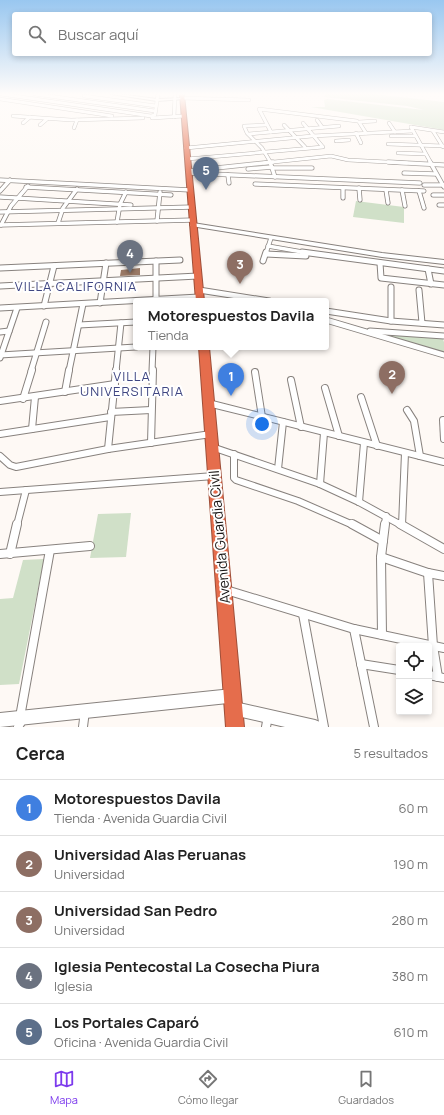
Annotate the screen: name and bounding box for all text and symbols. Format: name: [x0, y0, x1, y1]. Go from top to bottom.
search box: [12, 12, 432, 56]
icon: search: [26, 23, 48, 45]
text: Buscar aquí: [58, 24, 139, 45]
pin: 5: [193, 157, 219, 190]
pin: 4: [117, 240, 143, 273]
pin: 3: [227, 251, 253, 284]
district label: VILLA CALIFORNIA: [15, 277, 137, 295]
popup: [133, 298, 329, 350]
text: Motorespuestos Davila: [148, 305, 314, 326]
text: Tienda: [148, 326, 188, 344]
pin: 2: [379, 361, 405, 394]
pin: 1: [218, 363, 244, 396]
district label: VILLA UNIVERSITARIA: [80, 367, 184, 400]
your location: [252, 414, 272, 434]
street label: Avenida Guardia Civil: [204, 470, 234, 604]
map controls: [396, 643, 432, 715]
button: locate: [396, 643, 432, 679]
button: layers: [396, 679, 432, 715]
text: Cerca: [16, 742, 65, 765]
text: 5 resultados: [354, 744, 428, 762]
text: Motorespuestos Davila: [54, 788, 221, 809]
text: 1: [26, 799, 32, 817]
text: 60 m: [398, 799, 428, 817]
text: Tienda · Avenida Guardia Civil: [54, 809, 227, 827]
text: Universidad Alas Peruanas: [54, 844, 246, 865]
text: 2: [25, 855, 33, 873]
text: 190 m: [393, 855, 428, 873]
text: Universidad: [54, 865, 125, 883]
text: Universidad San Pedro: [54, 900, 217, 921]
text: 3: [25, 911, 33, 929]
text: 280 m: [391, 911, 428, 929]
text: Universidad: [54, 921, 125, 939]
text: Iglesia Pentecostal La Cosecha Piura: [54, 956, 320, 977]
text: 4: [25, 967, 33, 985]
text: 380 m: [392, 967, 428, 985]
text: Iglesia: [54, 977, 92, 995]
text: Los Portales Caparó: [54, 1012, 199, 1033]
text: 5: [25, 1023, 33, 1041]
text: 610 m: [394, 1023, 428, 1041]
text: Oficina · Avenida Guardia Civil: [54, 1033, 228, 1051]
tab: Mapa: [50, 1068, 78, 1107]
tab: Cómo llegar: [178, 1068, 238, 1107]
tab: Guardados: [338, 1068, 394, 1107]

